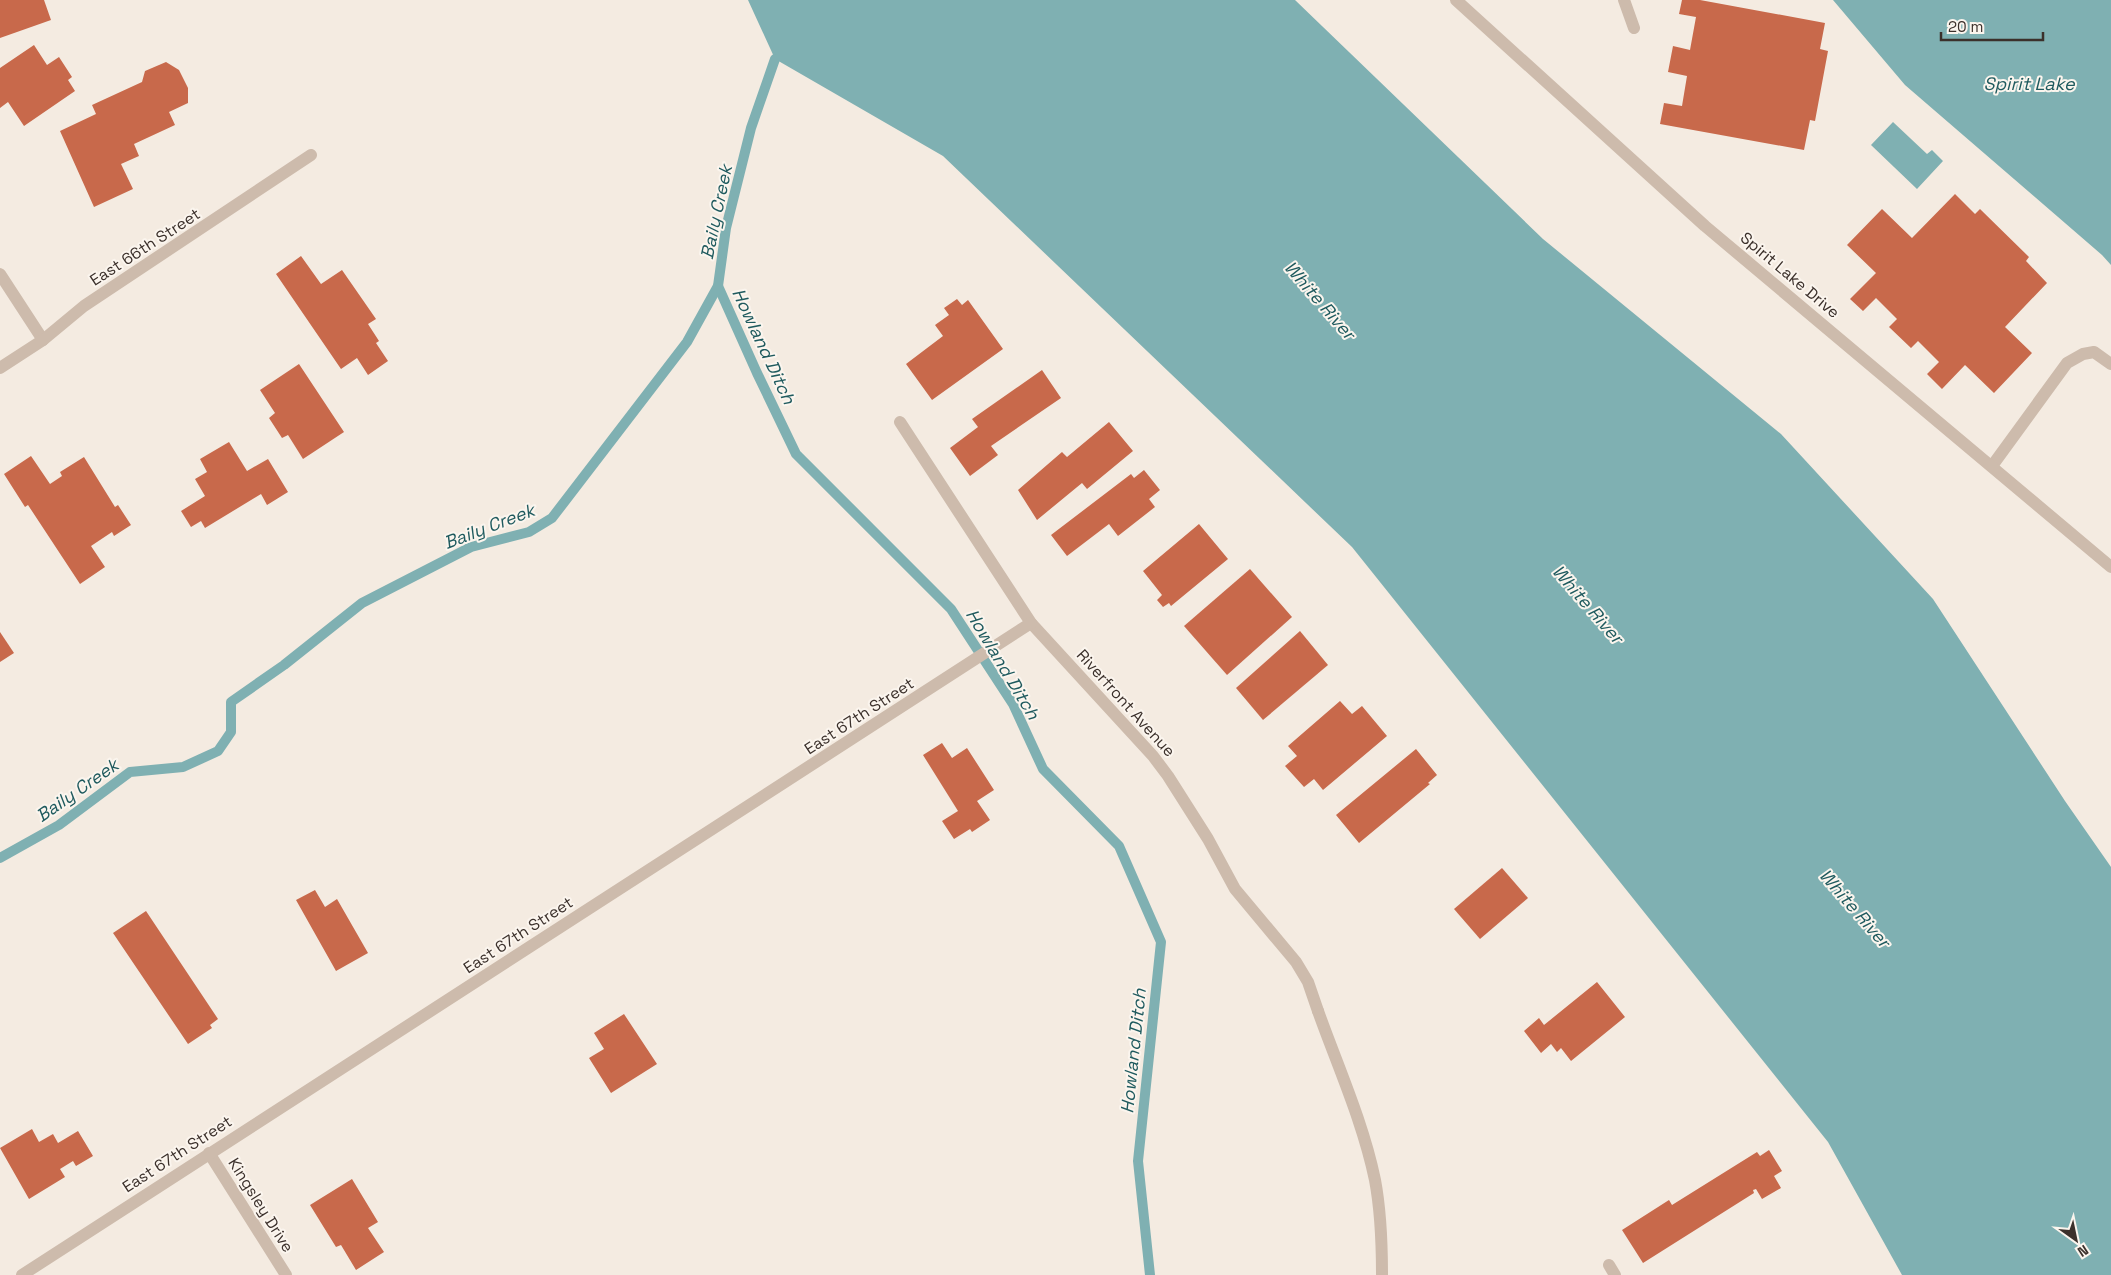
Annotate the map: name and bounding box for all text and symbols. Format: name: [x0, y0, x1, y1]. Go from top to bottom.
scale bar: [1941, 10, 2044, 42]
text: 20 m: [1948, 17, 1983, 36]
water label: Spirit Lake: [1983, 72, 2076, 95]
water label: Baily Creek: [695, 161, 738, 261]
street label: East 66th Street: [86, 203, 204, 291]
street label: Spirit Lake Drive: [1736, 227, 1844, 323]
water label: White River: [1280, 256, 1362, 346]
water label: Howland Ditch: [727, 284, 801, 409]
water label: Baily Creek: [440, 497, 540, 554]
water label: White River: [1548, 560, 1630, 650]
water label: Howland Ditch: [961, 604, 1046, 724]
street label: Riverfront Avenue: [1072, 645, 1180, 761]
street label: East 67th Street: [800, 673, 918, 759]
water label: Baily Creek: [31, 752, 125, 827]
water label: White River: [1815, 864, 1897, 954]
street label: East 67th Street: [459, 892, 577, 978]
water label: Howland Ditch: [1115, 987, 1151, 1115]
street label: East 67th Street: [118, 1111, 236, 1197]
street label: Kingsley Drive: [224, 1154, 298, 1256]
north arrow: [2051, 1215, 2101, 1265]
text: N: [2074, 1241, 2092, 1261]

